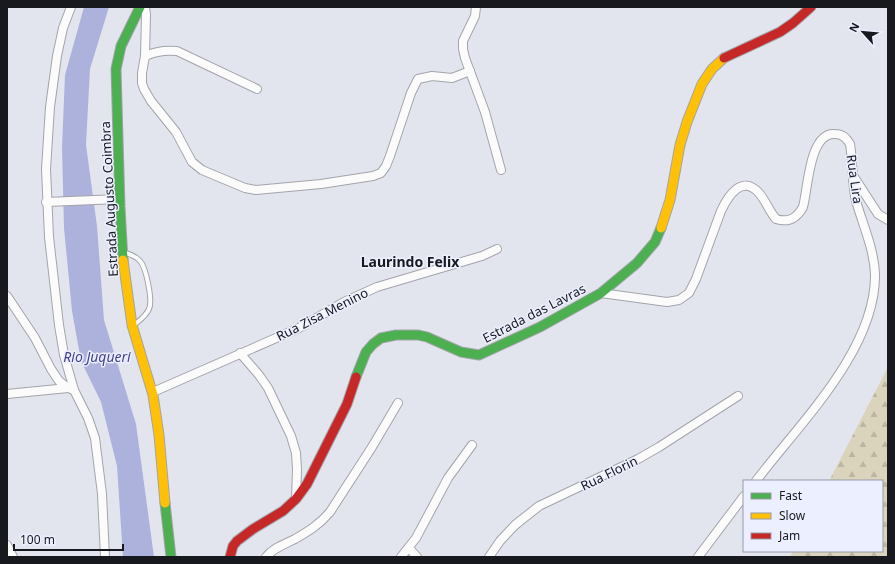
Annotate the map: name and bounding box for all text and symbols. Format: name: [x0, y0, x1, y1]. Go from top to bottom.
north arrow: [843, 12, 883, 52]
text: N: [845, 20, 862, 35]
street label: Estrada Augusto Coimbra: [96, 121, 122, 277]
street label: Rua Lira: [843, 153, 867, 205]
district label: Laurindo Felix: [361, 252, 460, 271]
street label: Estrada das Lavras: [479, 279, 589, 347]
street label: Rua Zisa Menino: [273, 283, 371, 345]
water label: Rio Juqueri: [63, 347, 131, 366]
street label: Rua Florin: [577, 451, 641, 495]
legend: [743, 480, 883, 552]
text: Fast: [779, 487, 803, 504]
text: Slow: [779, 507, 806, 524]
scale bar: [14, 526, 123, 552]
text: Jam: [778, 527, 800, 544]
text: 100 m: [20, 531, 55, 548]

